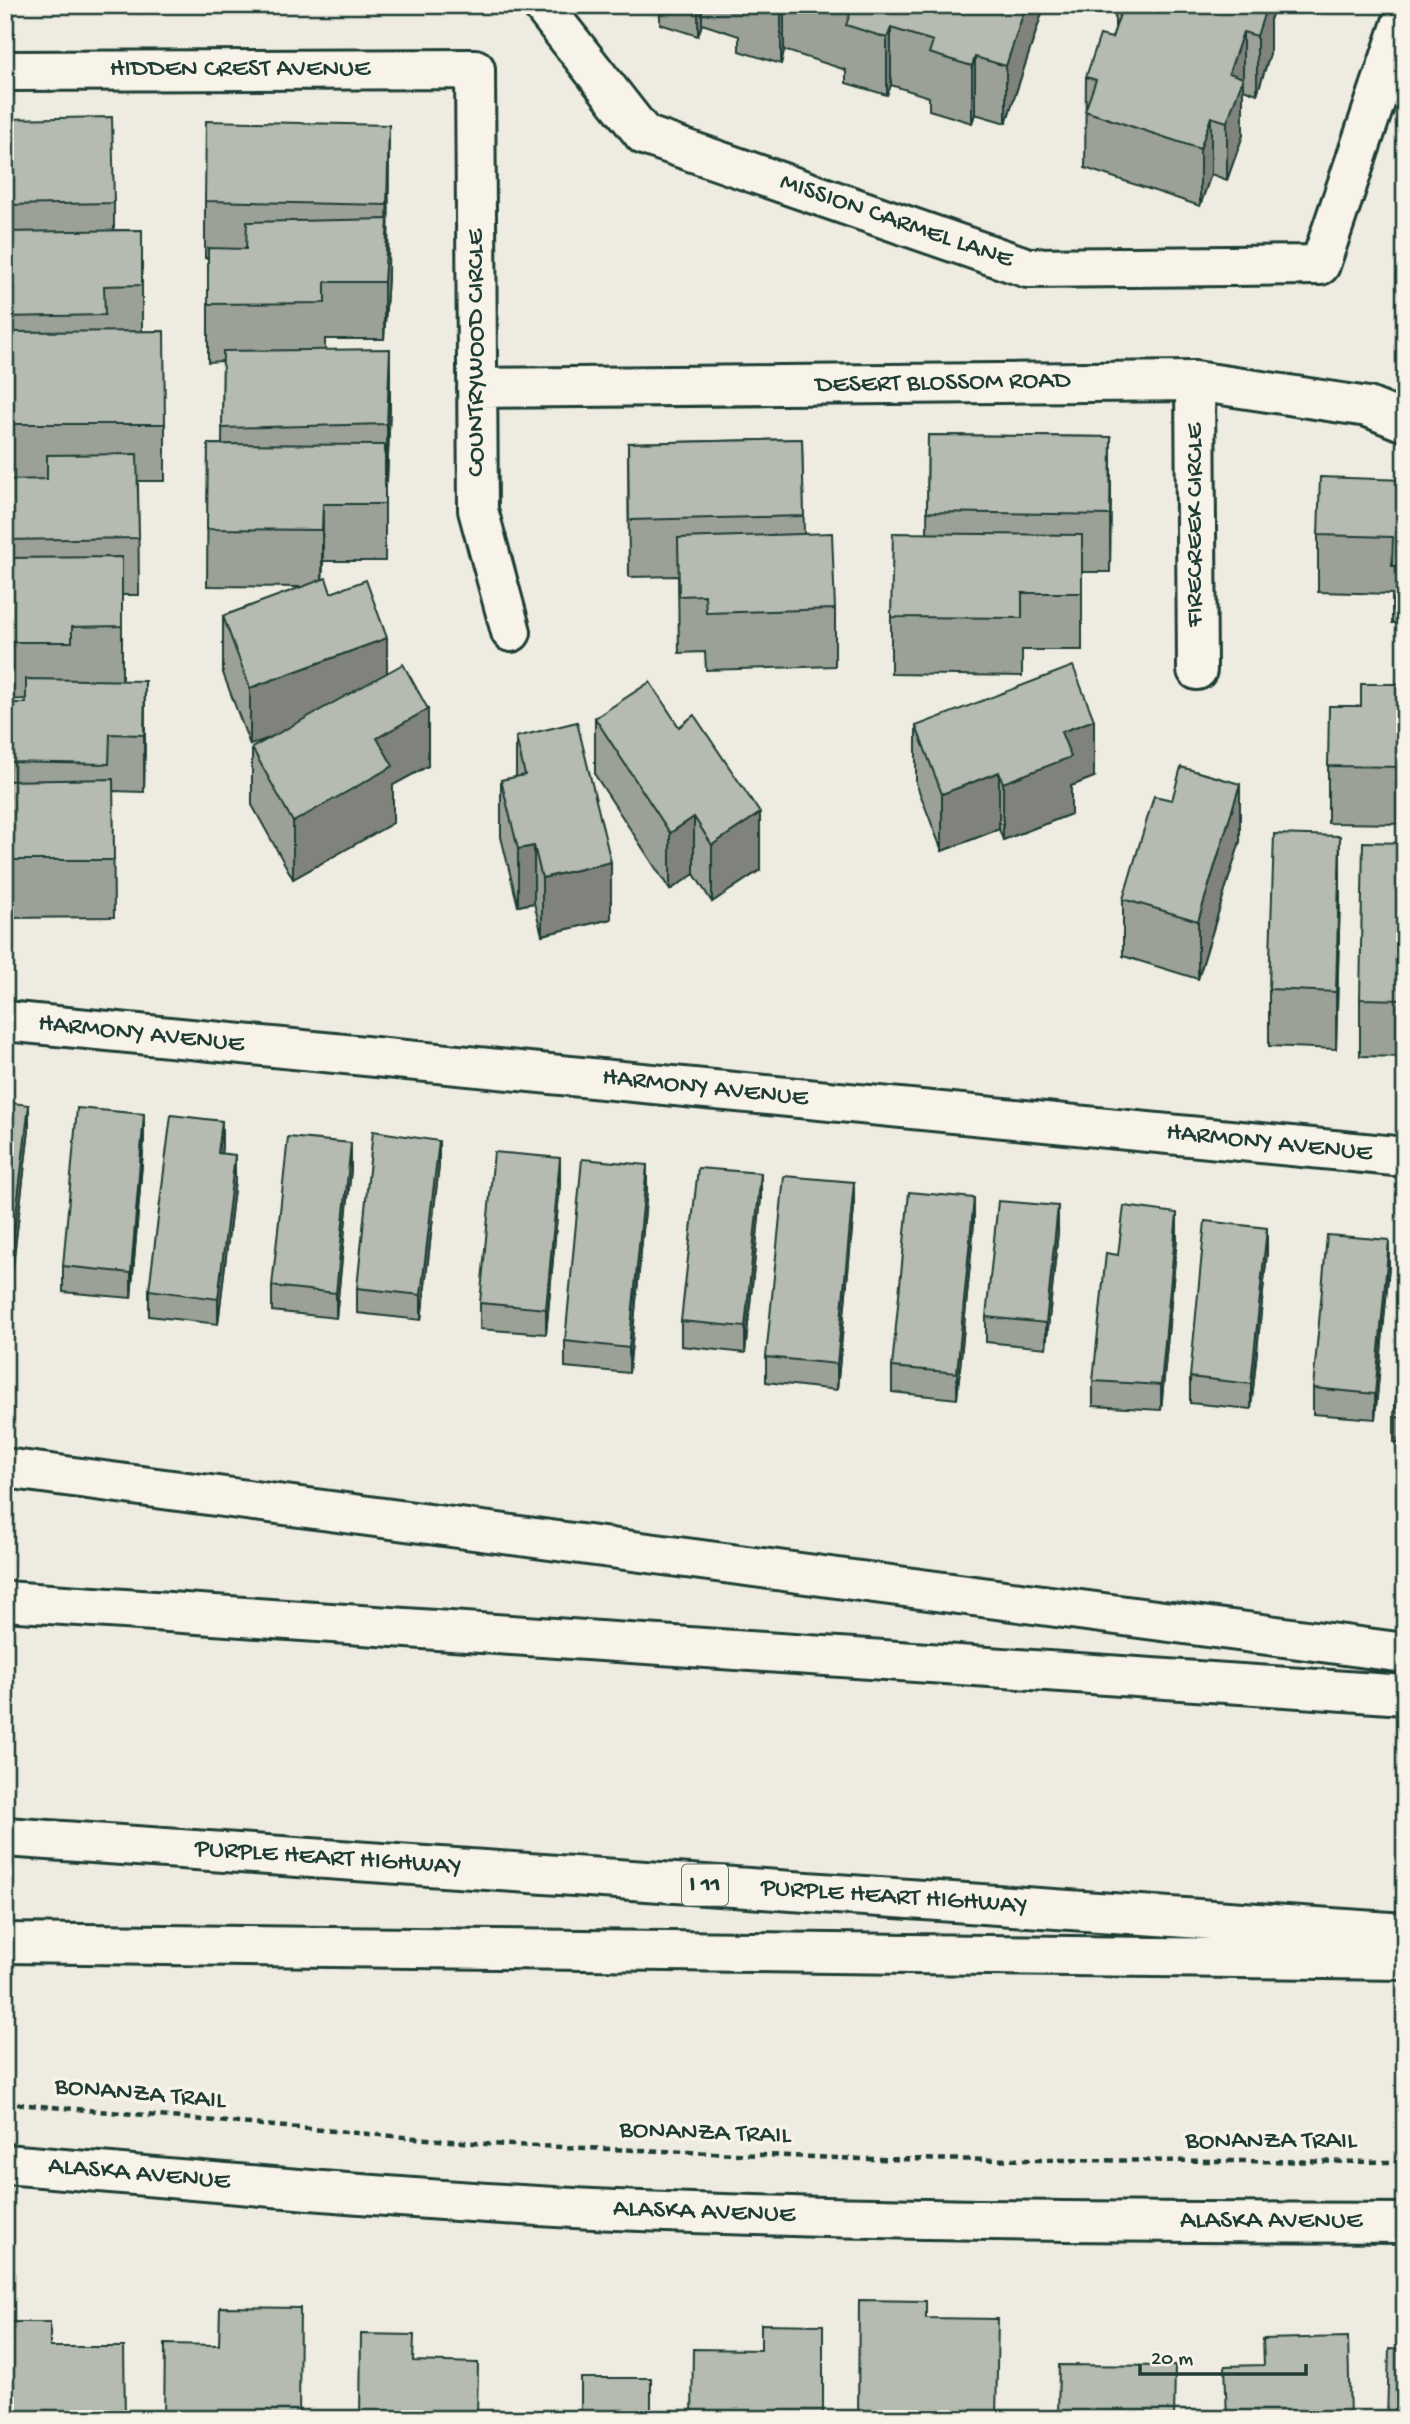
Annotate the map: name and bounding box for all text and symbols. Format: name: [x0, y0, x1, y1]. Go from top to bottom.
street label: HIDDEN CREST AVENUE: [110, 55, 371, 86]
street label: MISSION CARMEL LANE: [775, 168, 1017, 277]
street label: COUNTRYWOOD CIRCLE: [462, 228, 493, 477]
street label: DESERT BLOSSOM ROAD: [813, 366, 1071, 402]
street label: FIRECREEK CIRCLE: [1181, 422, 1212, 628]
street label: HARMONY AVENUE: [37, 1009, 246, 1061]
street label: HARMONY AVENUE: [601, 1063, 810, 1115]
street label: HARMONY AVENUE: [1165, 1118, 1374, 1170]
street label: PURPLE HEART HIGHWAY: [193, 1834, 462, 1884]
road number: I 11: [682, 1864, 728, 1906]
street label: PURPLE HEART HIGHWAY: [759, 1873, 1028, 1923]
street label: BONANZA TRAIL: [52, 2072, 228, 2118]
street label: BONANZA TRAIL: [618, 2115, 793, 2153]
street label: BONANZA TRAIL: [1184, 2127, 1358, 2158]
street label: ALASKA AVENUE: [47, 2152, 232, 2198]
street label: ALASKA AVENUE: [612, 2194, 796, 2232]
street label: ALASKA AVENUE: [1180, 2207, 1363, 2238]
scale bar: [1140, 2333, 1307, 2377]
text: 20 m: [1151, 2348, 1193, 2373]

